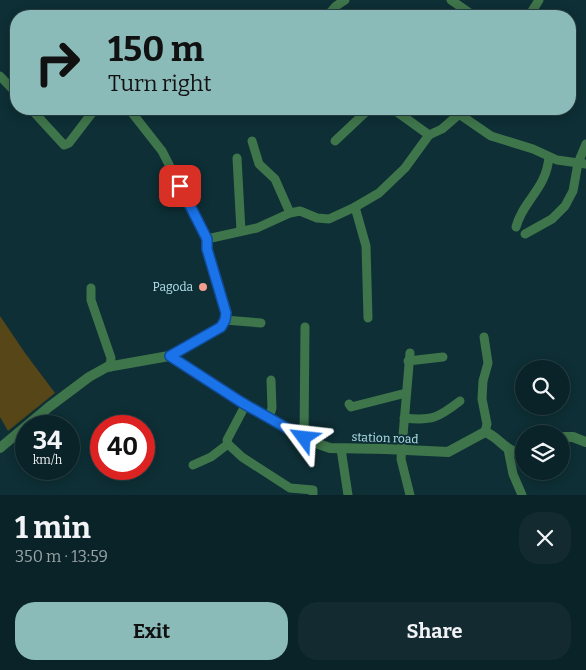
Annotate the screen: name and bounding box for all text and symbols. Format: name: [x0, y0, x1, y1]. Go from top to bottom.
text: 150 m: [108, 28, 204, 70]
icon: right: [25, 30, 90, 95]
text: Turn right: [108, 70, 211, 97]
pin: [159, 165, 201, 207]
icon: arrive: [166, 172, 194, 200]
place label: Pagoda: [153, 280, 193, 294]
marker: Pagoda: [197, 281, 209, 293]
map controls: [515, 360, 570, 480]
button: search: [515, 360, 570, 415]
position arrow: [277, 411, 329, 463]
speed limit sign: 40: [90, 415, 155, 480]
button: layers: [515, 425, 570, 480]
text: 34: [33, 426, 62, 456]
street label: station road: [351, 430, 419, 446]
text: km/h: [33, 453, 62, 467]
text: 1 min: [15, 510, 91, 546]
button: close: [519, 512, 571, 564]
text: 350 m · 13:59: [15, 547, 108, 566]
button: Exit: [15, 602, 288, 660]
button: Share: [298, 602, 571, 660]

